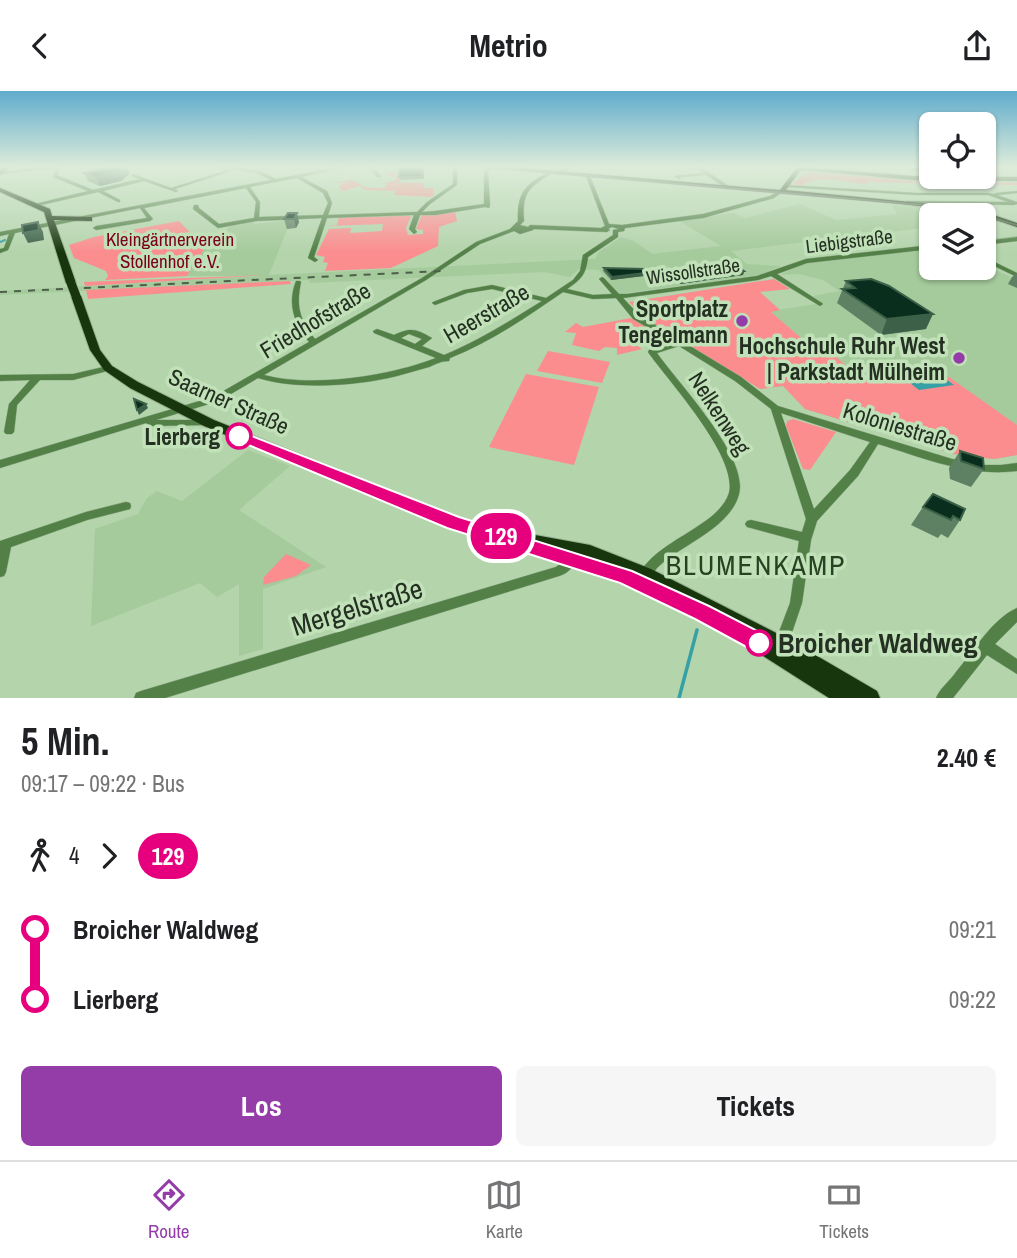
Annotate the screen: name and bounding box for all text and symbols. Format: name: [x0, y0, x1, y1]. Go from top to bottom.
text: Metrio: [469, 24, 548, 67]
icon: back: [21, 27, 59, 65]
icon: share: [958, 27, 996, 65]
map controls: [919, 112, 996, 280]
button: locate: [919, 112, 996, 189]
button: layers: [919, 203, 996, 280]
street label: Liebigstraße: [804, 223, 894, 259]
park label: Kleingärtnerverein Stollenhof e.V.: [106, 226, 234, 274]
street label: Wissollstraße: [644, 252, 742, 290]
street label: Friedhofstraße: [254, 275, 376, 365]
street label: Heerstraße: [437, 276, 535, 350]
place label: Sportplatz Tengelmann: [618, 293, 729, 350]
marker: Sportplatz Tengelmann: [734, 313, 750, 329]
place label: Hochschule Ruhr West | Parkstadt Mülheim: [739, 330, 945, 387]
marker: Hochschule Ruhr West | Parkstadt Mülheim: [951, 350, 967, 366]
street label: Saarner Straße: [164, 361, 294, 441]
street label: Nelkenweg: [682, 365, 759, 461]
street label: Koloniestraße: [839, 394, 961, 458]
place label: Lierberg: [145, 421, 220, 452]
marker: Lierberg: [226, 423, 252, 449]
line badge: 129: [461, 513, 541, 559]
text: 129: [485, 520, 517, 552]
district label: BLUMENKAMP: [666, 546, 846, 584]
street label: Mergelstraße: [287, 569, 427, 645]
place label: Broicher Waldweg: [778, 624, 977, 662]
marker: Broicher Waldweg: [746, 630, 772, 656]
text: 5 Min.: [21, 716, 109, 767]
text: 2.40 €: [937, 740, 996, 775]
text: 09:17 – 09:22 · Bus: [21, 768, 185, 799]
icon: walk: [21, 837, 59, 875]
icon: forward: [90, 837, 128, 875]
text: 4: [69, 840, 80, 871]
text: 129: [152, 840, 184, 872]
text: Broicher Waldweg: [73, 912, 258, 947]
text: 09:21: [949, 914, 996, 945]
text: Lierberg: [73, 982, 158, 1017]
text: 09:22: [949, 984, 996, 1015]
button: Los: [21, 1066, 502, 1146]
button: Tickets: [516, 1066, 996, 1146]
tab: Route: [148, 1176, 190, 1244]
tab: Karte: [485, 1176, 523, 1244]
tab: Tickets: [819, 1176, 869, 1244]

